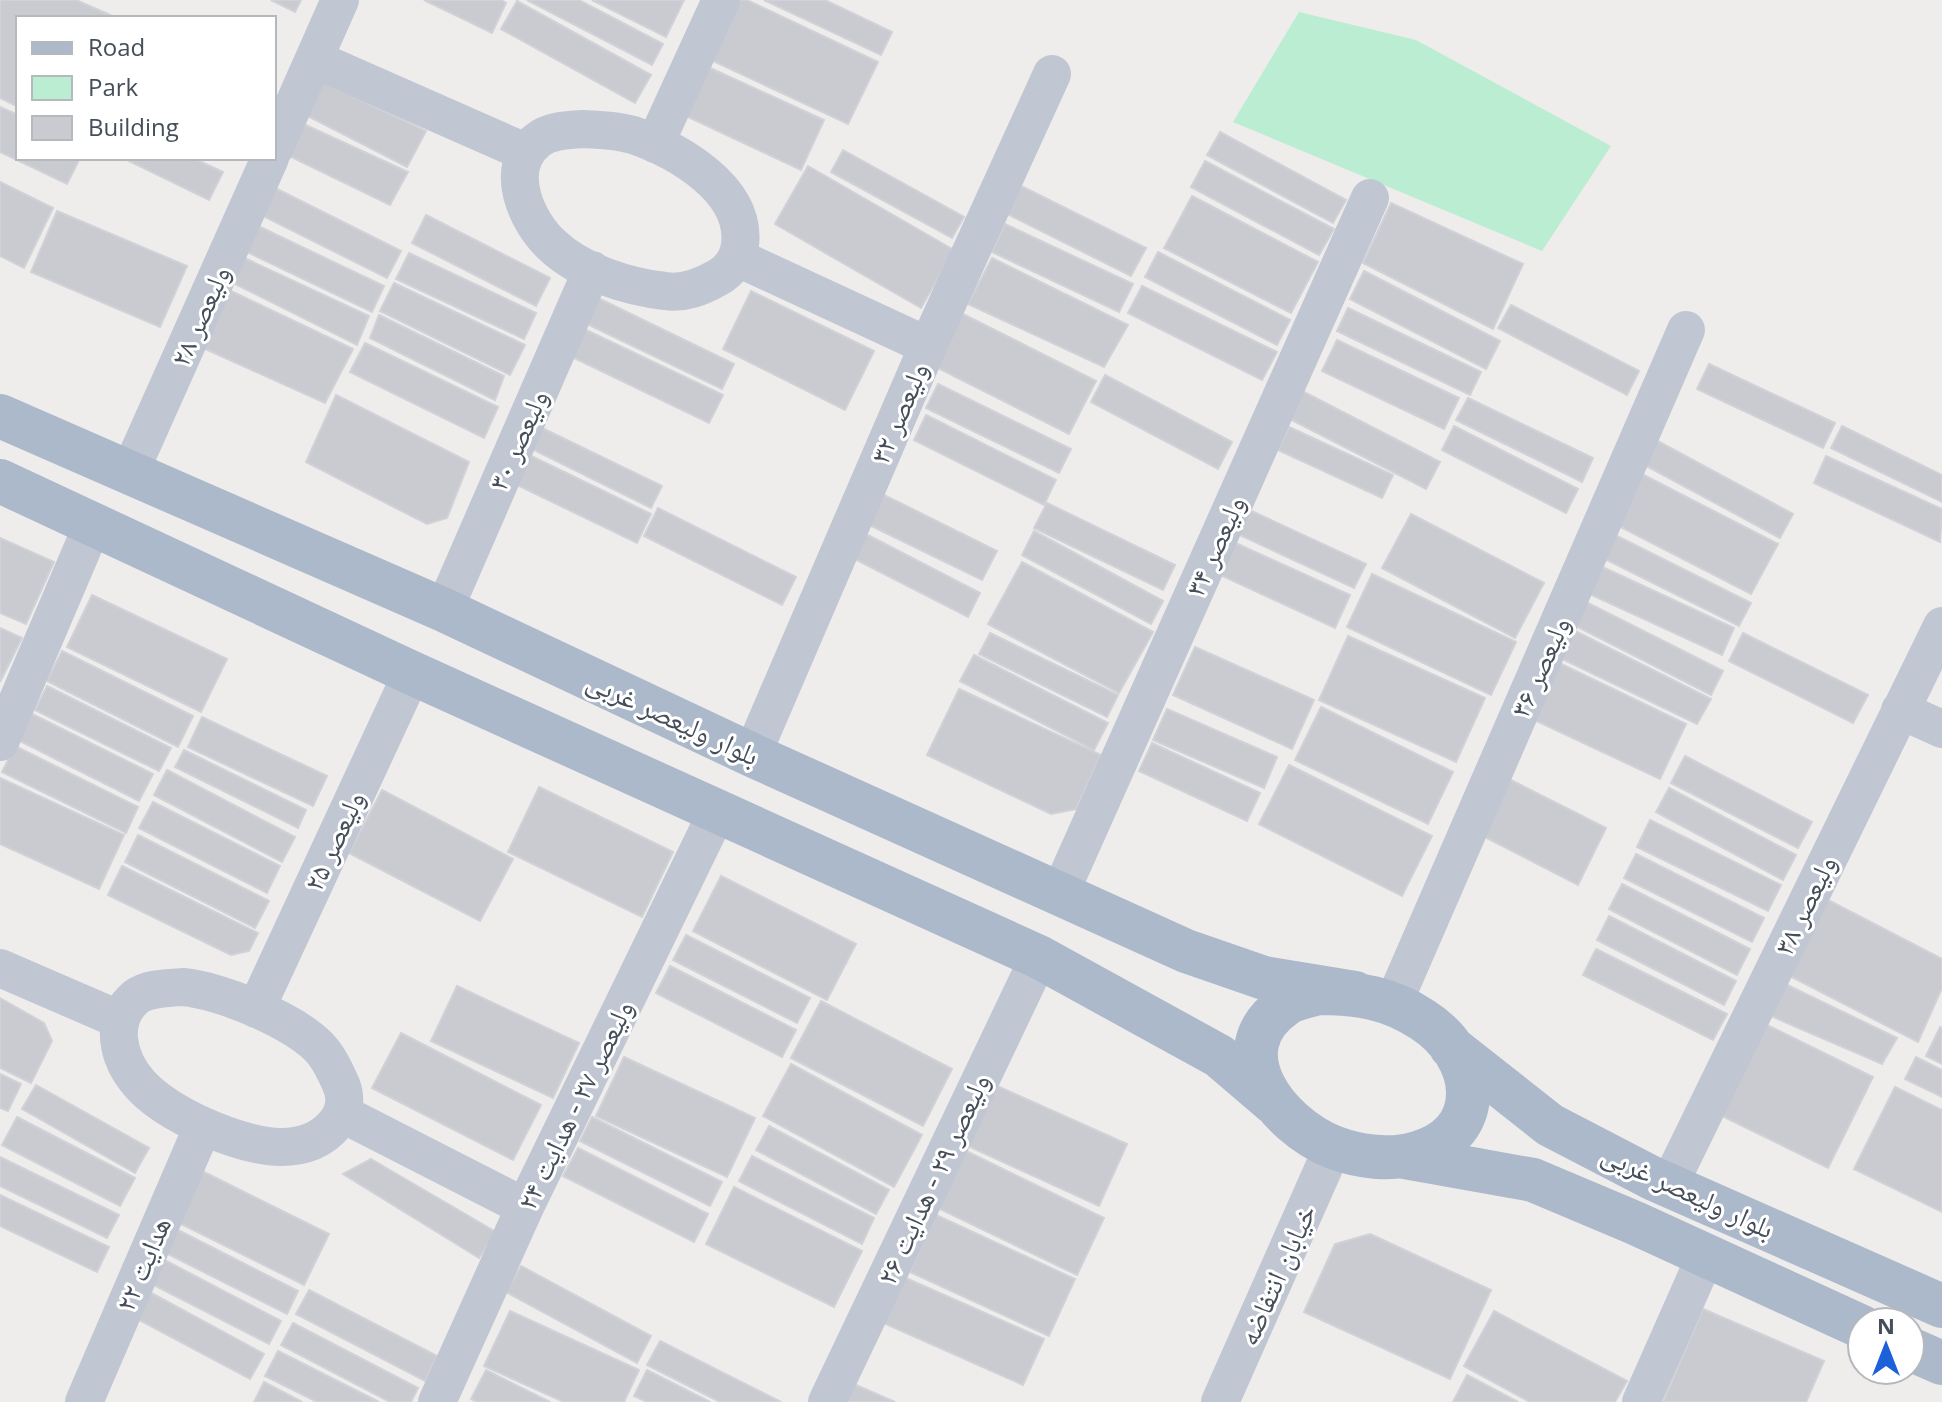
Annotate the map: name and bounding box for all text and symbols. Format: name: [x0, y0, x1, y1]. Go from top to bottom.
legend: [16, 16, 276, 160]
text: Road: [88, 30, 145, 63]
text: Park: [88, 70, 139, 103]
text: Building: [88, 110, 179, 143]
street label: ولیعصر ۲۸: [160, 259, 238, 372]
street label: ولیعصر ۳۲: [860, 356, 936, 469]
street label: ولیعصر ۳۰: [478, 383, 556, 496]
street label: ولیعصر ۳۴: [1175, 489, 1253, 602]
street label: ولیعصر ۳۶: [1500, 610, 1578, 723]
street label: بلوار ولیعصر غربی: [581, 661, 766, 774]
street label: ولیعصر ۲۵: [293, 784, 373, 897]
street label: ولیعصر ۳۸: [1764, 848, 1844, 961]
street label: ولیعصر ۲۷ - هدایت ۲۴: [507, 993, 641, 1216]
street label: ولیعصر ۲۹ - هدایت ۲۶: [867, 1067, 998, 1290]
street label: بلوار ولیعصر غربی: [1596, 1134, 1781, 1247]
street label: خیابان انتفاضه: [1228, 1198, 1324, 1351]
street label: هدایت ۲۲: [105, 1211, 179, 1317]
north arrow: [1846, 1306, 1926, 1386]
text: N: [1877, 1310, 1895, 1340]

